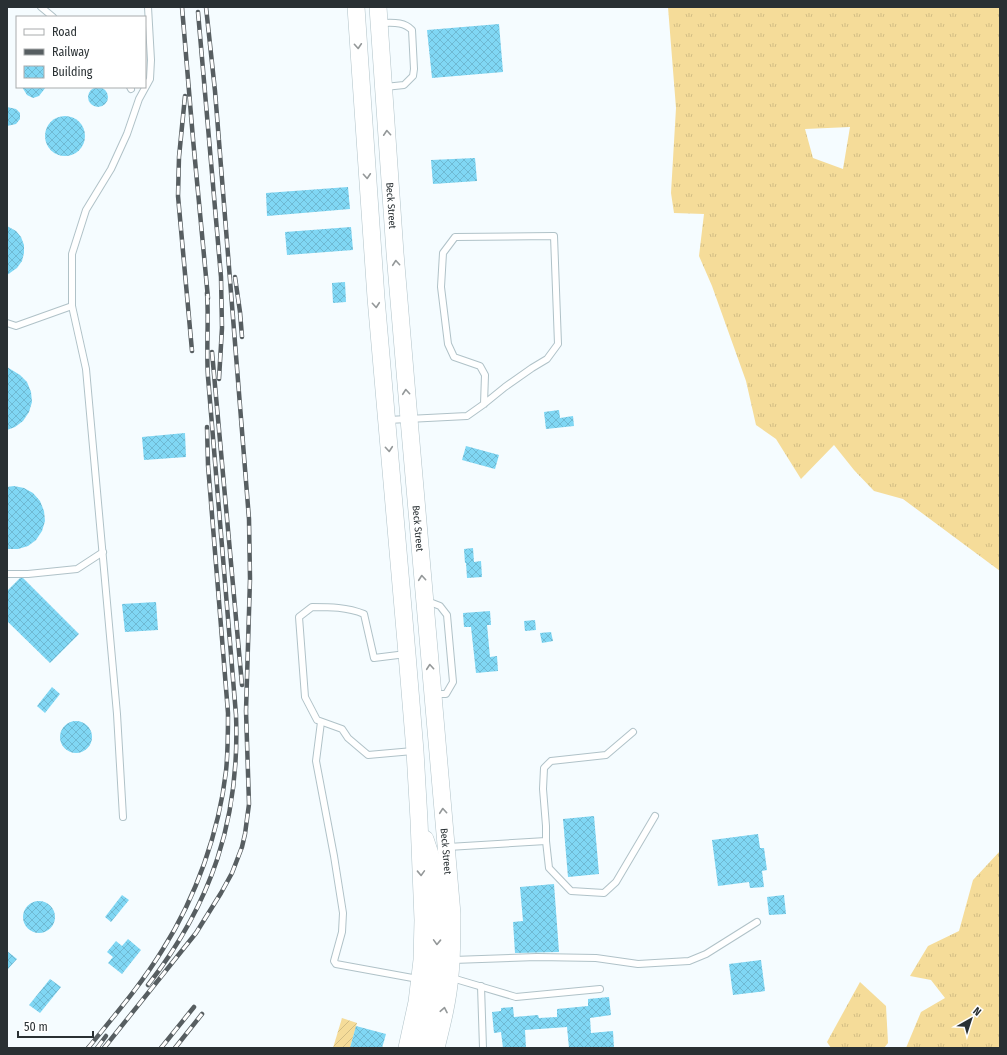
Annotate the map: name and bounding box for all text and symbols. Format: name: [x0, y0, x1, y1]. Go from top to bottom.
legend: [16, 16, 146, 88]
text: Road: [52, 25, 77, 39]
one-way arrow: [354, 43, 363, 49]
text: Railway: [52, 45, 90, 59]
text: Building: [52, 65, 93, 79]
one-way arrow: [382, 130, 391, 136]
one-way arrow: [363, 173, 372, 179]
street label: Beck Street: [383, 182, 398, 230]
one-way arrow: [392, 260, 401, 266]
one-way arrow: [372, 302, 381, 308]
one-way arrow: [402, 389, 411, 396]
one-way arrow: [384, 446, 393, 452]
street label: Beck Street: [410, 505, 426, 553]
one-way arrow: [418, 575, 427, 581]
one-way arrow: [426, 664, 435, 670]
one-way arrow: [439, 808, 448, 814]
street label: Beck Street: [438, 828, 454, 876]
one-way arrow: [417, 870, 425, 876]
one-way arrow: [433, 939, 441, 945]
north arrow: [951, 999, 991, 1039]
text: N: [970, 1004, 984, 1019]
one-way arrow: [440, 1007, 448, 1013]
scale bar: [18, 1013, 93, 1039]
text: 50 m: [24, 1020, 48, 1034]

